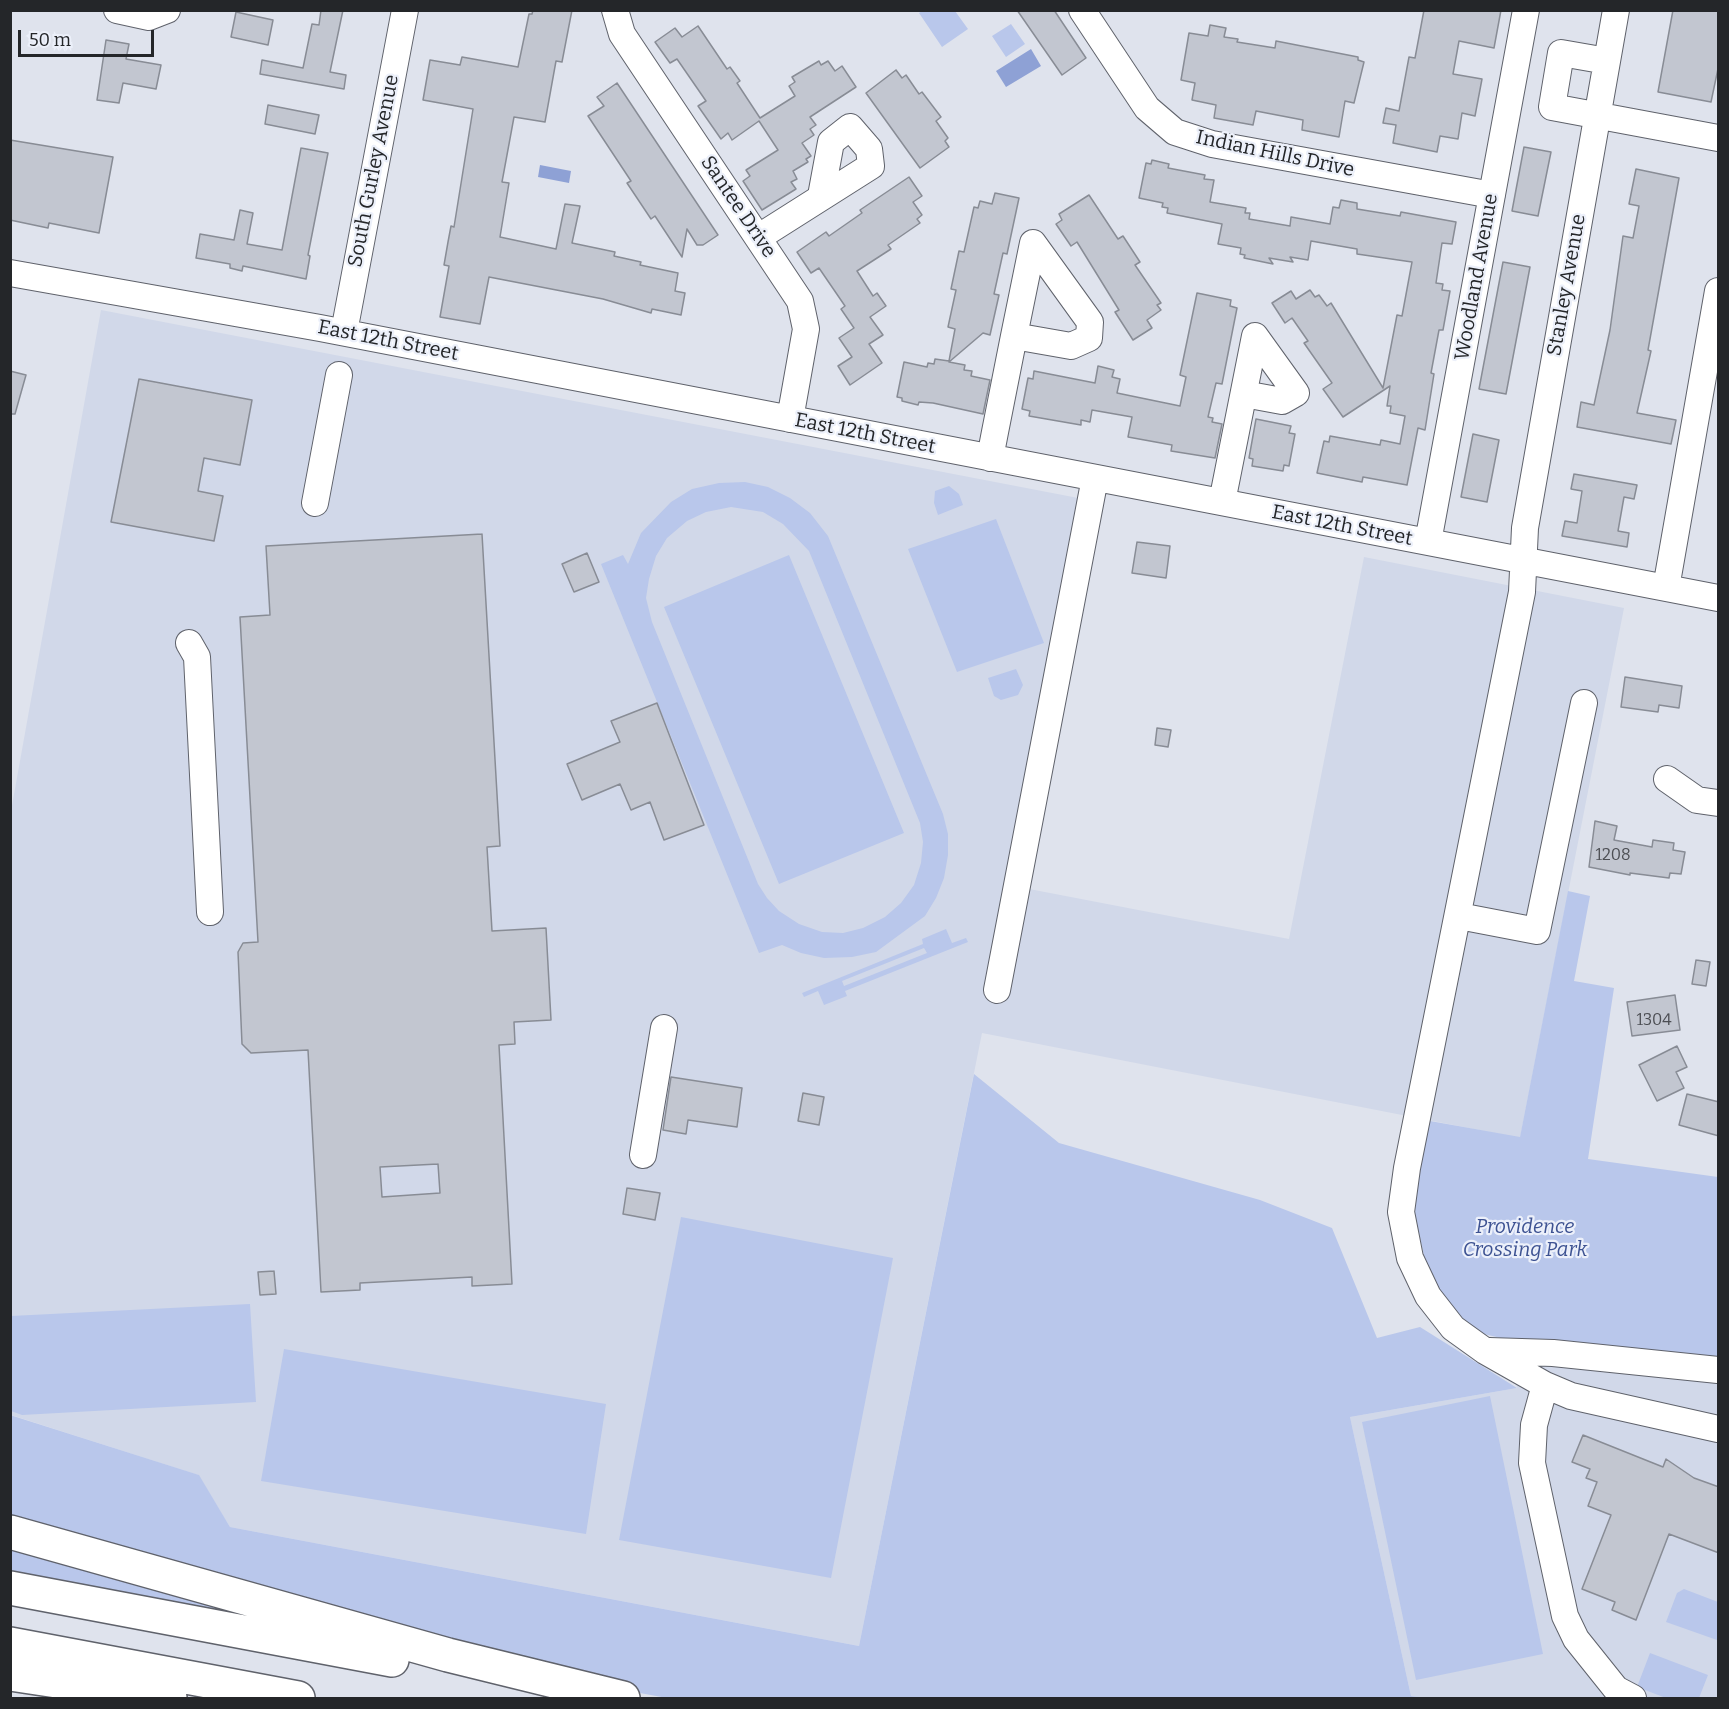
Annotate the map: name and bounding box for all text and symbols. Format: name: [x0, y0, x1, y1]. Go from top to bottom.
scale bar: [21, 18, 158, 56]
text: 50 m: [29, 29, 71, 51]
street label: South Gurley Avenue: [344, 73, 404, 269]
street label: Indian Hills Drive: [1194, 126, 1356, 182]
street label: Santee Drive: [695, 152, 781, 262]
street label: Woodland Avenue: [1450, 192, 1504, 362]
street label: Stanley Avenue: [1543, 212, 1591, 358]
street label: East 12th Street: [316, 316, 460, 366]
street label: East 12th Street: [793, 409, 937, 459]
street label: East 12th Street: [1270, 501, 1414, 551]
house number: 1208: [1595, 846, 1631, 866]
house number: 1304: [1636, 1011, 1672, 1031]
park label: Providence Crossing Park: [1463, 1215, 1587, 1262]

